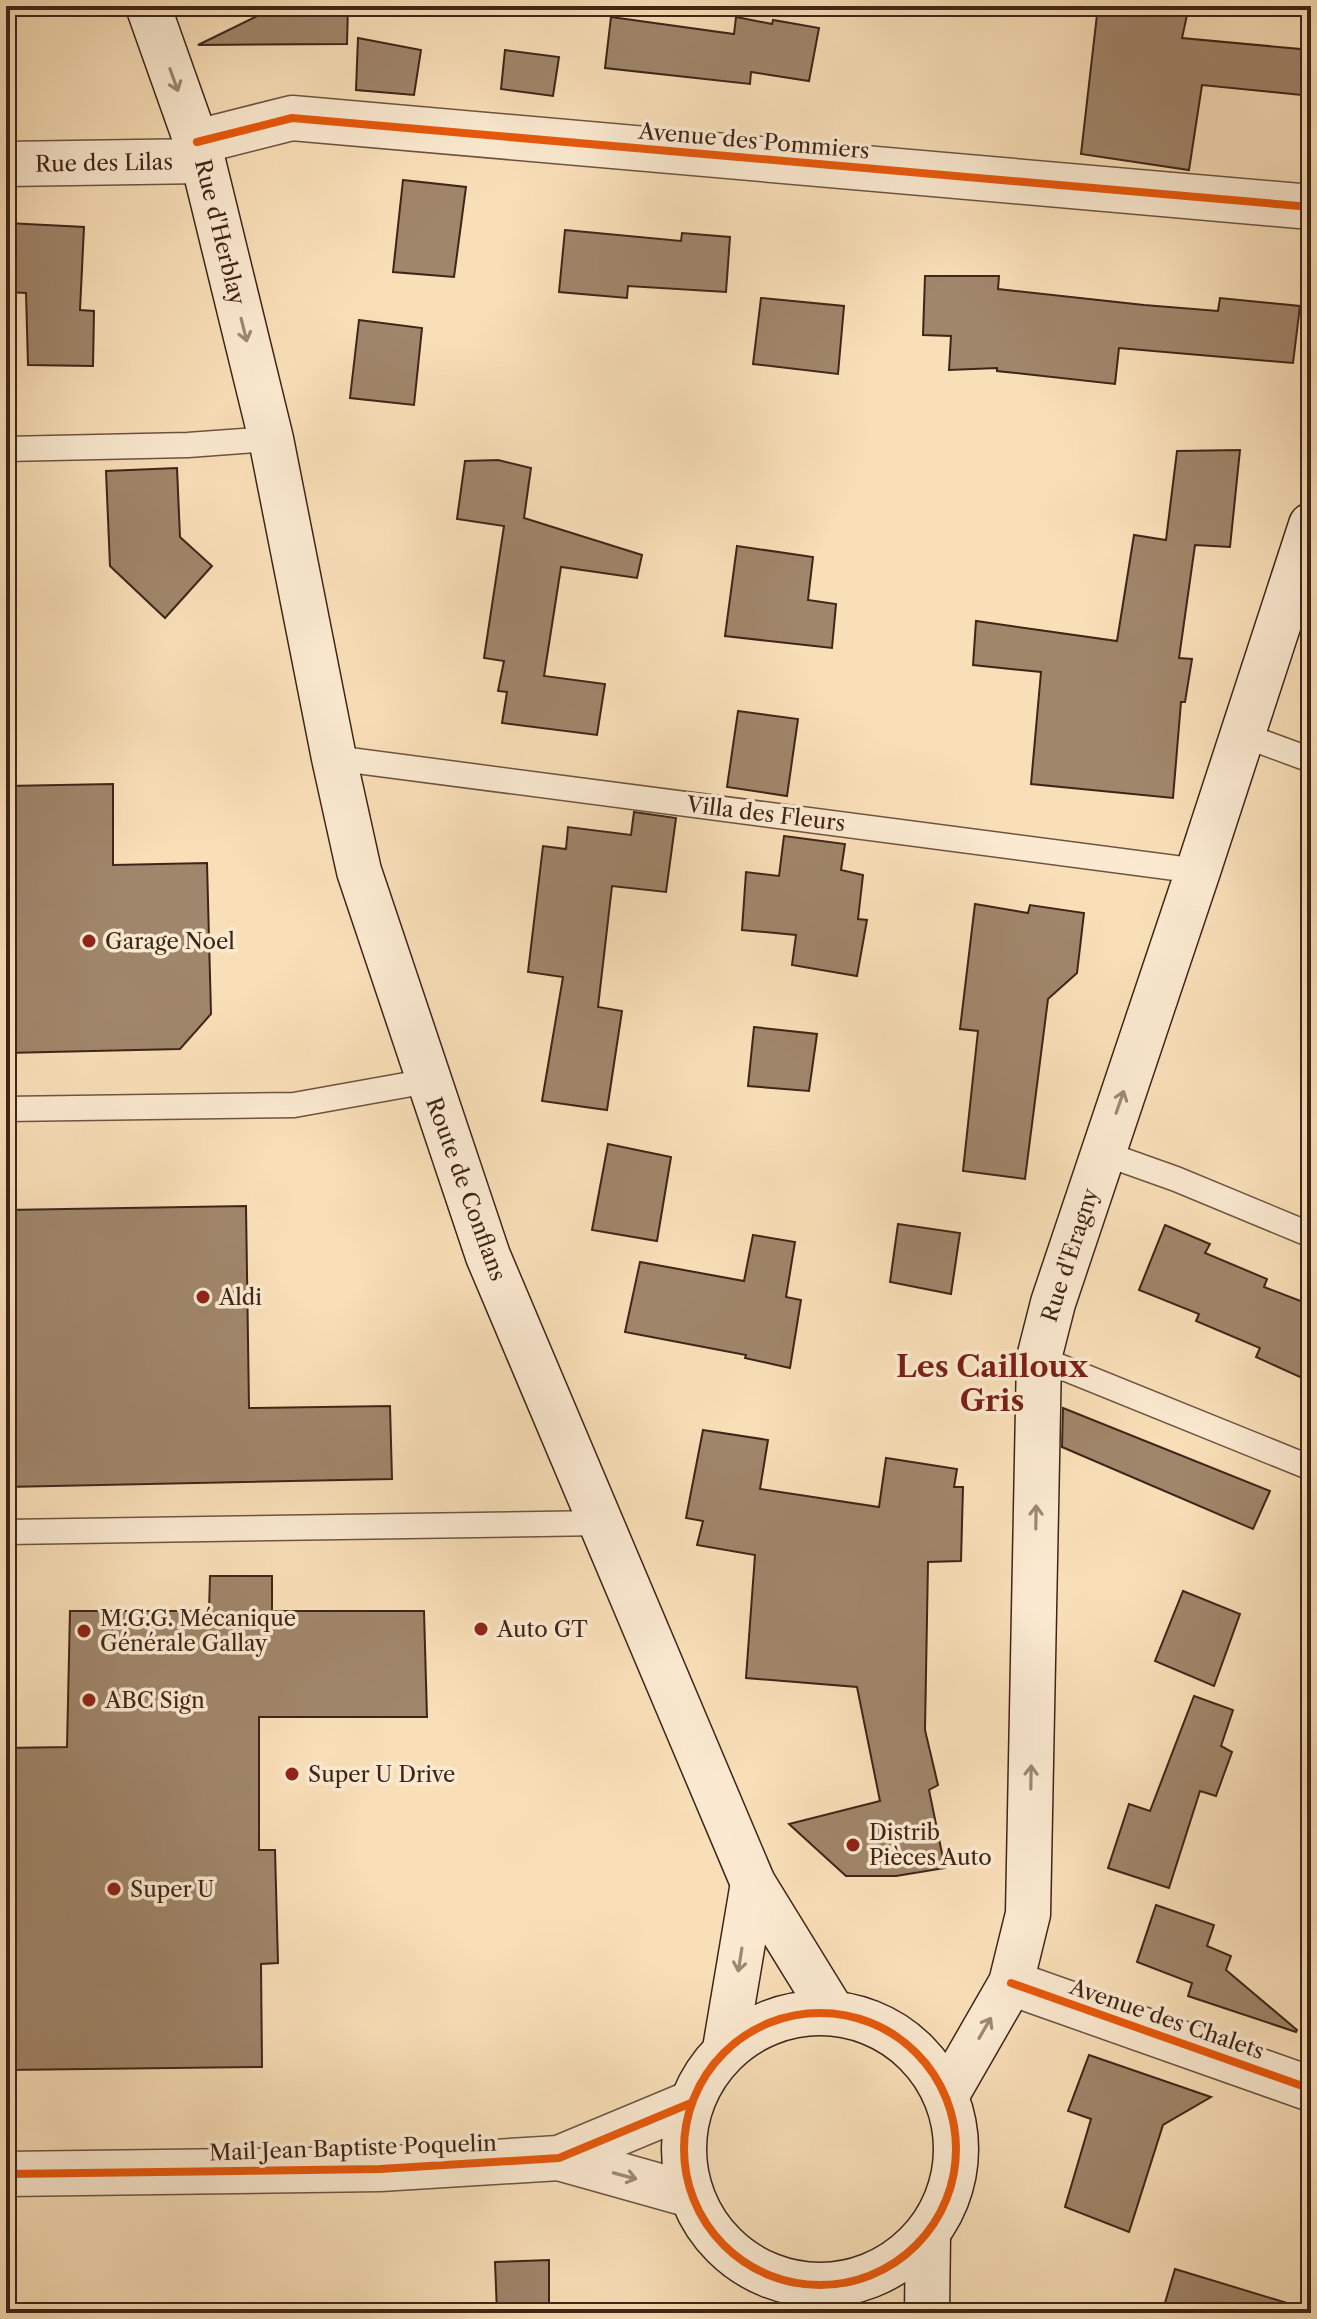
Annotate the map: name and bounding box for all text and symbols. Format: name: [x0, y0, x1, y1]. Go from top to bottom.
one-way arrow: [168, 67, 183, 92]
street label: Avenue des Pommiers: [637, 117, 870, 165]
street label: Rue des Lilas: [35, 148, 173, 178]
street label: Rue d'Herblay: [189, 156, 251, 308]
one-way arrow: [238, 316, 253, 342]
street label: Villa des Fleurs: [684, 791, 847, 837]
place label: Garage Noel: [105, 928, 235, 955]
marker: Garage Noel: [80, 932, 98, 950]
one-way arrow: [1114, 1090, 1129, 1115]
street label: Route de Conflans: [420, 1093, 512, 1285]
street label: Rue d'Eragny: [1036, 1184, 1105, 1325]
place label: Aldi: [218, 1284, 262, 1311]
marker: Aldi: [194, 1288, 212, 1306]
district label: Les Cailloux Gris: [896, 1348, 1088, 1419]
one-way arrow: [1028, 1504, 1044, 1531]
place label: M.G.G. Mécanique Générale Gallay: [100, 1605, 296, 1657]
place label: Auto GT: [496, 1616, 588, 1643]
marker: Auto GT: [472, 1620, 490, 1638]
marker: M.G.G. Mécanique Générale Gallay: [75, 1622, 93, 1640]
place label: ABC Sign: [104, 1687, 205, 1714]
marker: ABC Sign: [80, 1691, 98, 1709]
place label: Super U Drive: [308, 1761, 455, 1788]
one-way arrow: [1023, 1764, 1038, 1791]
marker: Super U Drive: [283, 1765, 301, 1783]
place label: Distrib Pièces Auto: [869, 1819, 992, 1871]
marker: Distrib Pièces Auto: [844, 1836, 862, 1854]
place label: Super U: [130, 1876, 214, 1903]
marker: Super U: [105, 1880, 123, 1898]
one-way arrow: [732, 1947, 747, 1973]
street label: Avenue des Chalets: [1065, 1973, 1268, 2065]
one-way arrow: [977, 2017, 993, 2040]
street label: Mail Jean Baptiste Poquelin: [209, 2129, 498, 2167]
one-way arrow: [611, 2170, 637, 2185]

